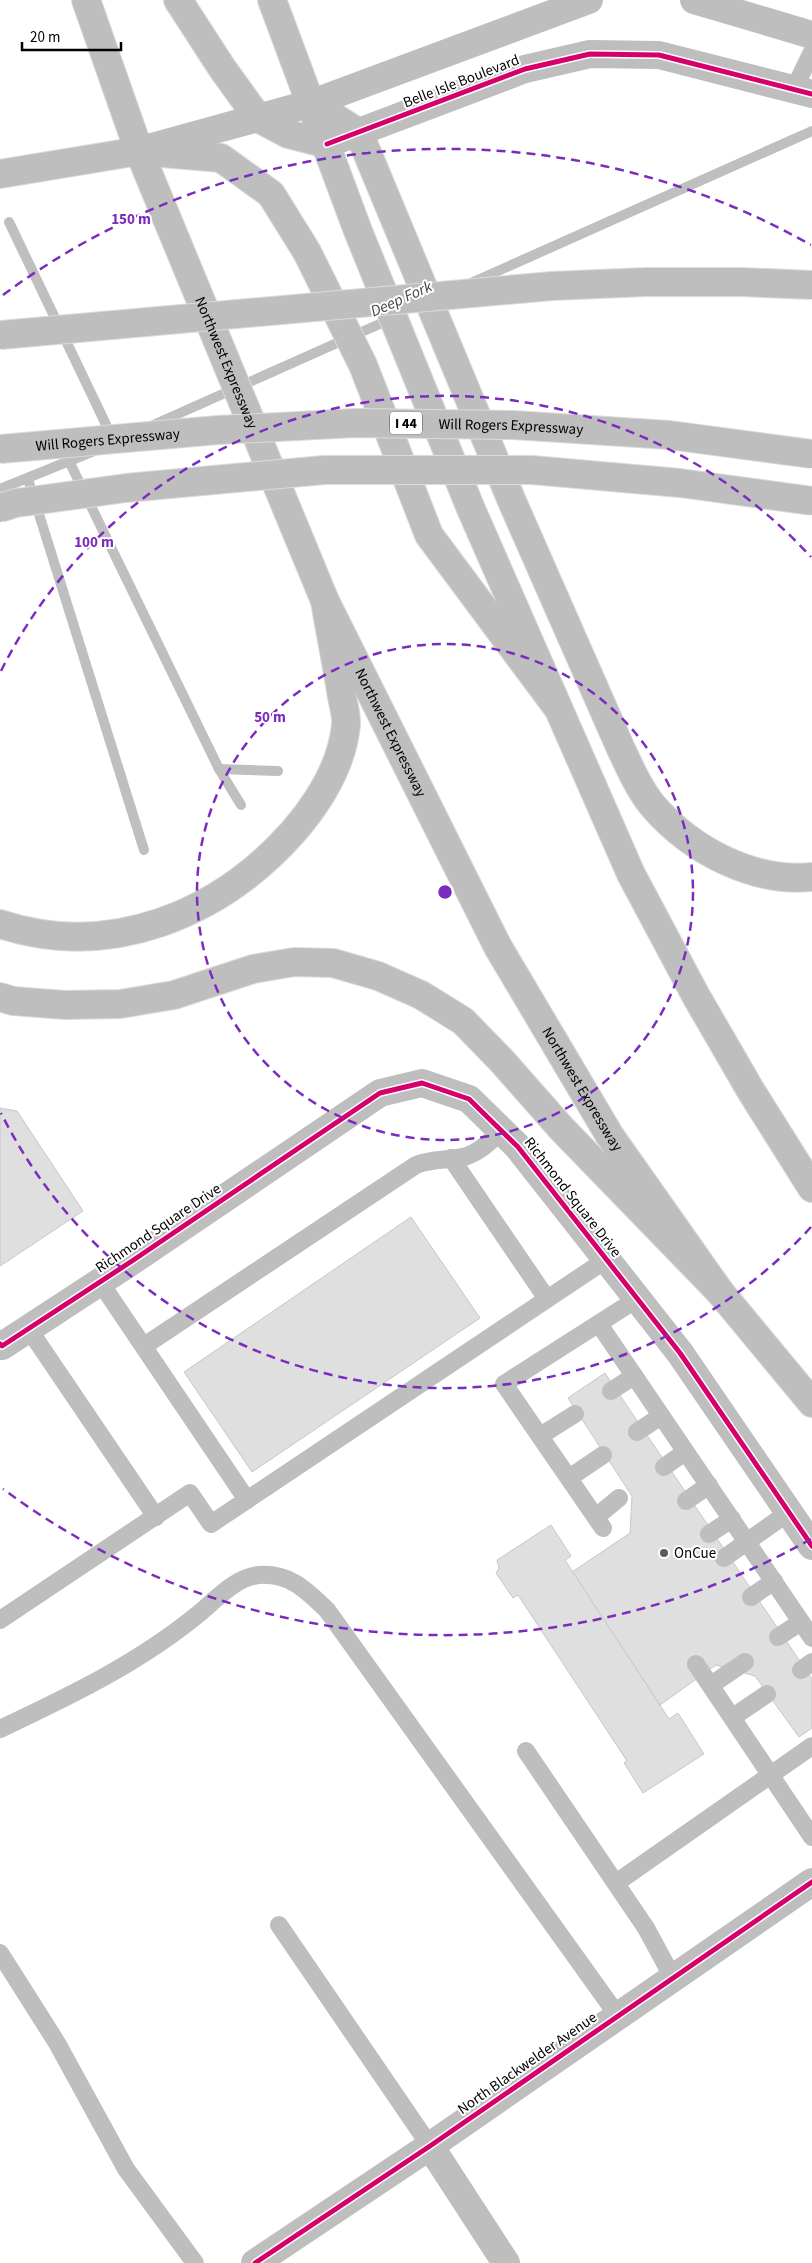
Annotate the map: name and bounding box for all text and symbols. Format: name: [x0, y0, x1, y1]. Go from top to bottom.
scale bar: [22, 20, 121, 52]
text: 20 m: [30, 27, 60, 48]
street label: Belle Isle Boulevard: [400, 50, 522, 113]
text: 150 m: [111, 209, 151, 230]
water label: Deep Fork: [367, 275, 436, 322]
street label: Northwest Expressway: [189, 293, 263, 432]
road number: I 44: [390, 412, 422, 434]
street label: Will Rogers Expressway: [438, 414, 584, 440]
street label: Will Rogers Expressway: [35, 423, 181, 457]
text: 100 m: [74, 532, 114, 553]
street label: Northwest Expressway: [349, 665, 431, 801]
text: 50 m: [254, 707, 286, 728]
centre of rings: [436, 883, 454, 901]
street label: Northwest Expressway: [537, 1023, 628, 1156]
street label: Richmond Square Drive: [519, 1133, 626, 1262]
street label: Richmond Square Drive: [91, 1178, 225, 1278]
place label: OnCue: [674, 1543, 716, 1564]
marker: OnCue: [658, 1547, 670, 1559]
street label: North Blackwelder Avenue: [453, 2007, 601, 2120]

